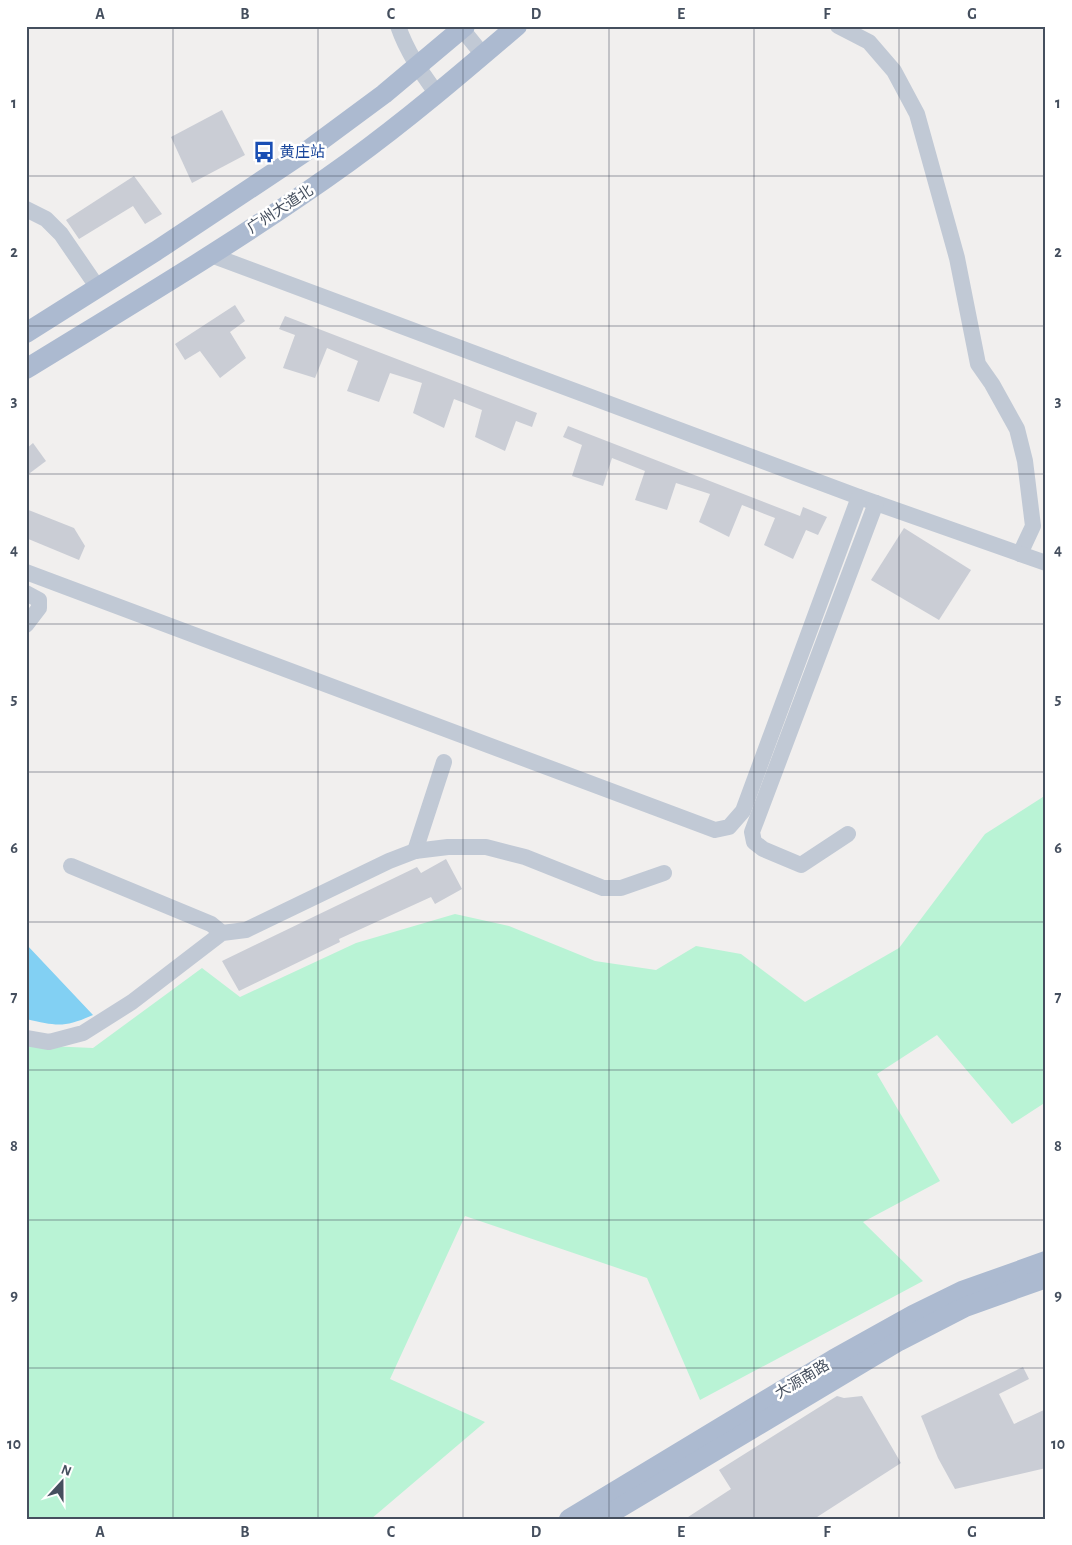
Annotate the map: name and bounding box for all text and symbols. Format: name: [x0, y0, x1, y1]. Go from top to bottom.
text: A: [95, 6, 105, 22]
text: B: [240, 6, 250, 22]
text: C: [387, 6, 396, 22]
text: D: [531, 6, 542, 22]
text: E: [677, 6, 685, 22]
text: F: [823, 6, 831, 22]
text: G: [967, 6, 977, 22]
text: 1: [11, 95, 17, 111]
text: 1: [1055, 95, 1061, 111]
bus stop icon: 黄庄站: [251, 139, 277, 165]
place label: 黄庄站: [280, 144, 325, 160]
street label: 广州大道北: [244, 181, 316, 236]
text: 2: [10, 244, 18, 260]
text: 2: [1054, 244, 1062, 260]
text: 3: [11, 393, 18, 409]
text: 3: [1055, 393, 1062, 409]
text: 4: [10, 542, 18, 558]
text: 4: [1054, 542, 1062, 558]
text: 5: [11, 691, 18, 707]
text: 5: [1055, 691, 1062, 707]
text: 6: [10, 840, 18, 856]
text: 6: [1054, 840, 1062, 856]
text: 7: [11, 989, 18, 1005]
text: 7: [1055, 989, 1062, 1005]
text: 8: [10, 1138, 18, 1154]
text: 8: [1054, 1138, 1062, 1154]
text: 9: [10, 1287, 18, 1303]
text: 9: [1054, 1287, 1062, 1303]
street label: 大源南路: [772, 1357, 832, 1401]
text: 10: [7, 1436, 21, 1452]
text: 10: [1051, 1436, 1065, 1452]
north arrow: [38, 1458, 88, 1508]
text: N: [59, 1463, 73, 1479]
text: A: [95, 1524, 105, 1540]
text: B: [240, 1524, 250, 1540]
text: C: [387, 1524, 396, 1540]
text: D: [531, 1524, 542, 1540]
text: E: [677, 1524, 685, 1540]
text: F: [823, 1524, 831, 1540]
text: G: [967, 1524, 977, 1540]

